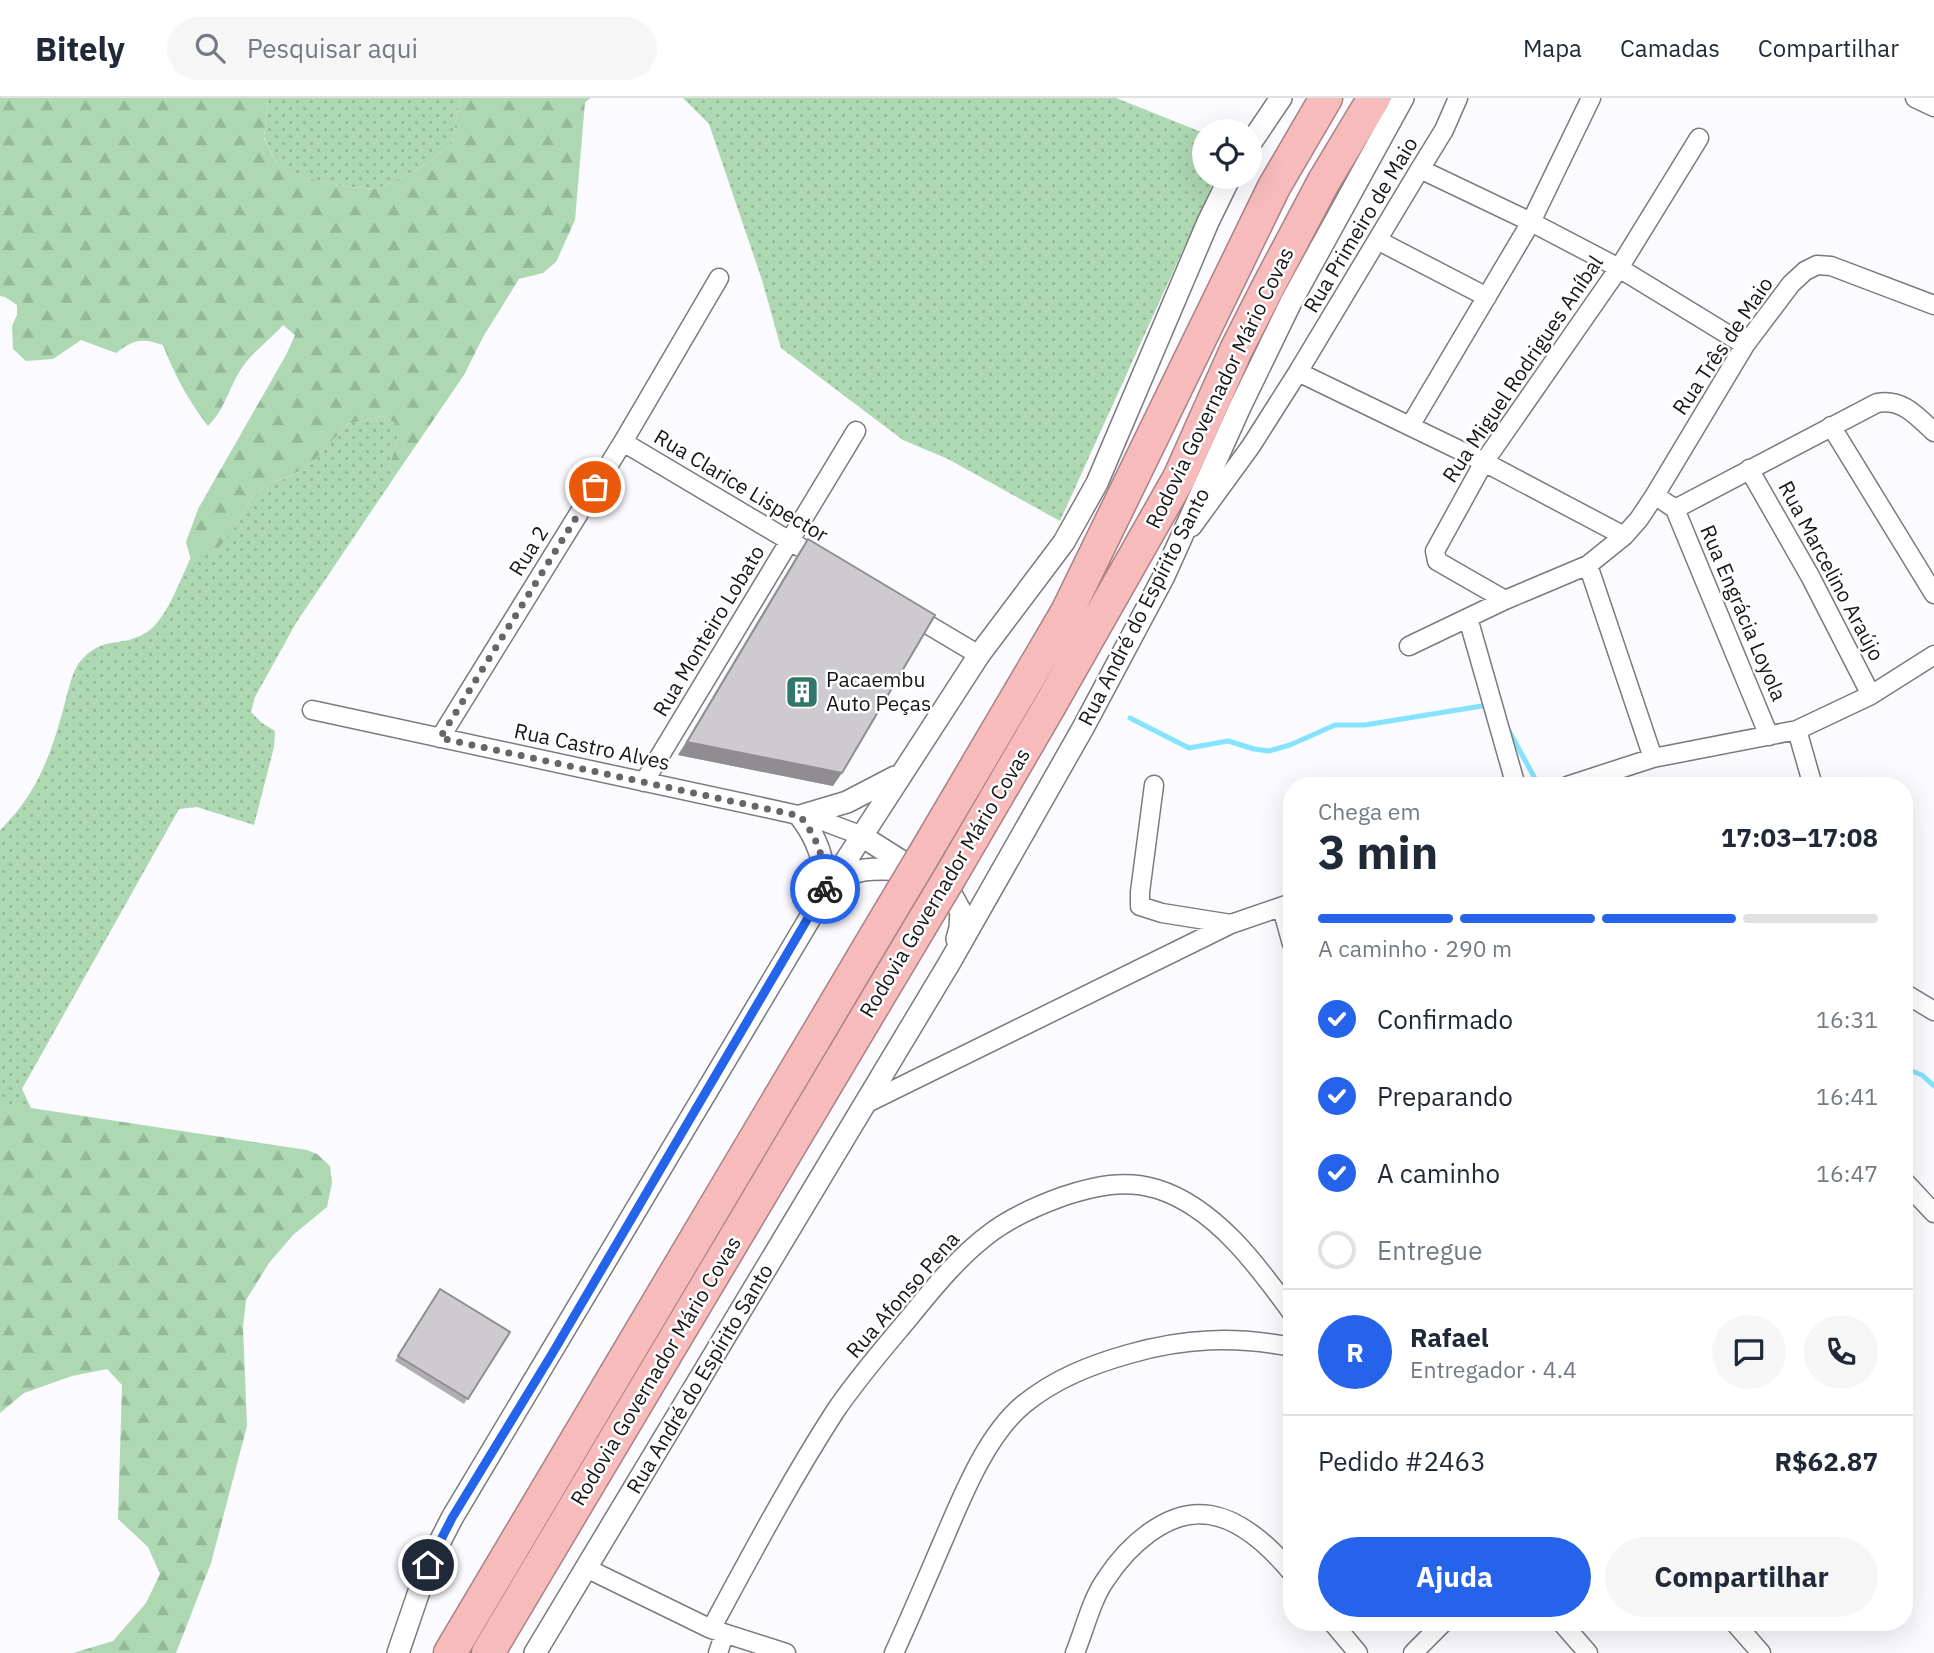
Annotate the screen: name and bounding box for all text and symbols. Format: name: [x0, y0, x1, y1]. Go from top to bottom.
search box: [167, 17, 657, 80]
text: Bitely: [35, 27, 125, 70]
icon: search: [191, 29, 229, 67]
text: Pesquisar aqui: [247, 31, 418, 65]
text: Mapa: [1523, 32, 1582, 64]
text: Camadas: [1620, 32, 1720, 64]
text: Compartilhar: [1758, 32, 1899, 64]
map controls: [1192, 119, 1262, 189]
button: locate: [1192, 119, 1262, 189]
street label: Rua Primeiro de Maio: [1297, 131, 1424, 318]
street label: Rodovia Governador Mário Covas: [1139, 242, 1300, 533]
street label: Rua Miguel Rodrigues Aníbal: [1436, 249, 1609, 488]
street label: Rua Três de Maio: [1666, 271, 1779, 420]
street label: Rua Clarice Lispector: [649, 422, 834, 548]
pin: [565, 457, 625, 517]
icon: bag: [576, 468, 614, 506]
street label: Rua Marcelino Araújo: [1773, 476, 1891, 665]
street label: Rua André do Espírito Santo: [1071, 483, 1215, 730]
street label: Rua 2: [502, 520, 554, 581]
street label: Rua Engrácia Loyola: [1694, 520, 1794, 705]
street label: Rua Monteiro Lobato: [646, 540, 770, 721]
place label: Pacaembu Auto Peças: [826, 665, 931, 717]
building icon: Pacaembu Auto Peças: [783, 673, 821, 711]
street label: Rua Castro Alves: [512, 716, 673, 776]
street label: Rodovia Governador Mário Covas: [852, 742, 1036, 1023]
text: Chega em: [1318, 796, 1420, 826]
text: 17:03–17:08: [1721, 820, 1878, 854]
text: 3 min: [1318, 822, 1438, 882]
courier: [790, 854, 860, 924]
icon: bike: [806, 870, 844, 908]
text: A caminho · 290 m: [1318, 933, 1512, 963]
icon: check: [1318, 1000, 1356, 1038]
text: Confirmado: [1377, 1002, 1513, 1036]
text: 16:31: [1816, 1004, 1878, 1034]
icon: check: [1318, 1077, 1356, 1115]
text: Preparando: [1377, 1079, 1513, 1113]
text: 16:41: [1816, 1081, 1878, 1111]
icon: check: [1318, 1154, 1356, 1192]
text: A caminho: [1377, 1156, 1500, 1190]
text: 16:47: [1816, 1158, 1878, 1188]
street label: Rua Afonso Pena: [839, 1225, 965, 1364]
street label: Rodovia Governador Mário Covas: [563, 1230, 747, 1511]
text: Entregue: [1377, 1233, 1482, 1267]
street label: Rua André do Espírito Santo: [619, 1258, 779, 1499]
button: chat: [1712, 1315, 1786, 1389]
button: phone: [1804, 1315, 1878, 1389]
text: Rafael: [1410, 1320, 1489, 1354]
text: R: [1346, 1335, 1364, 1369]
text: Entregador · 4.4: [1410, 1354, 1577, 1384]
text: Pedido #2463: [1318, 1444, 1486, 1478]
text: R$62.87: [1774, 1444, 1878, 1478]
pin: [398, 1535, 458, 1595]
button: Ajuda: [1318, 1537, 1591, 1617]
button: Compartilhar: [1605, 1537, 1878, 1617]
icon: home: [409, 1546, 447, 1584]

